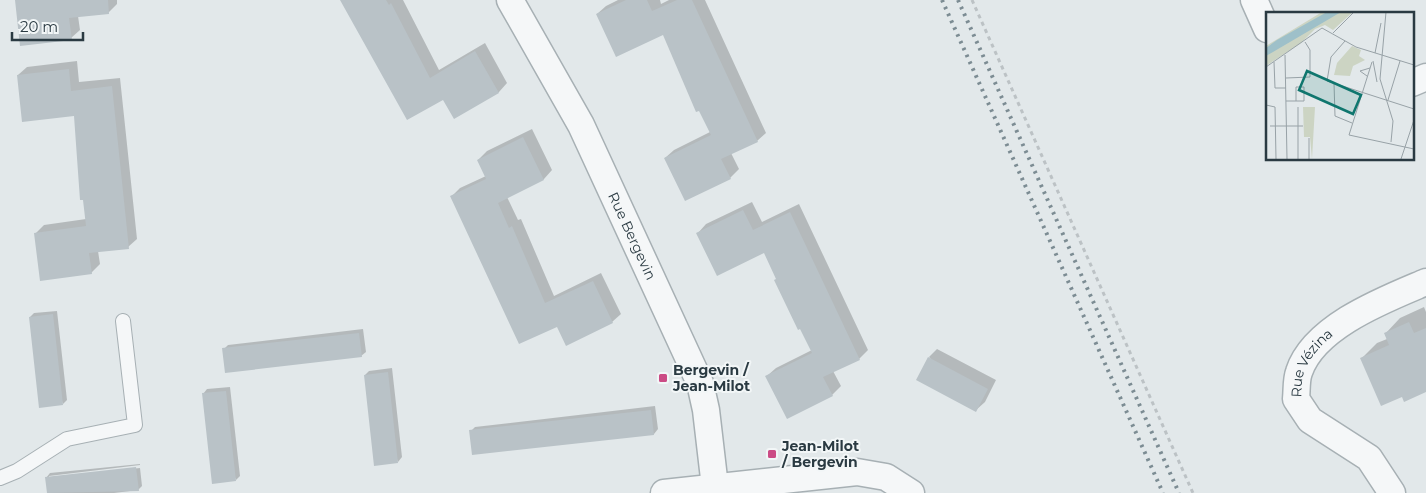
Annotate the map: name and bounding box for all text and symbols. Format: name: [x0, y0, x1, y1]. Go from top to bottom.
scale bar: [12, 10, 84, 42]
inset map: [1266, 12, 1414, 160]
text: 20 m: [20, 17, 58, 36]
street label: Rue Bergevin: [604, 189, 660, 283]
street label: Rue Vézina: [1287, 324, 1336, 398]
place label: Bergevin / Jean-Milot: [672, 361, 750, 395]
marker: Bergevin / Jean-Milot: [657, 372, 669, 384]
place label: Jean-Milot / Bergevin: [781, 437, 859, 471]
marker: Jean-Milot / Bergevin: [766, 448, 778, 460]

